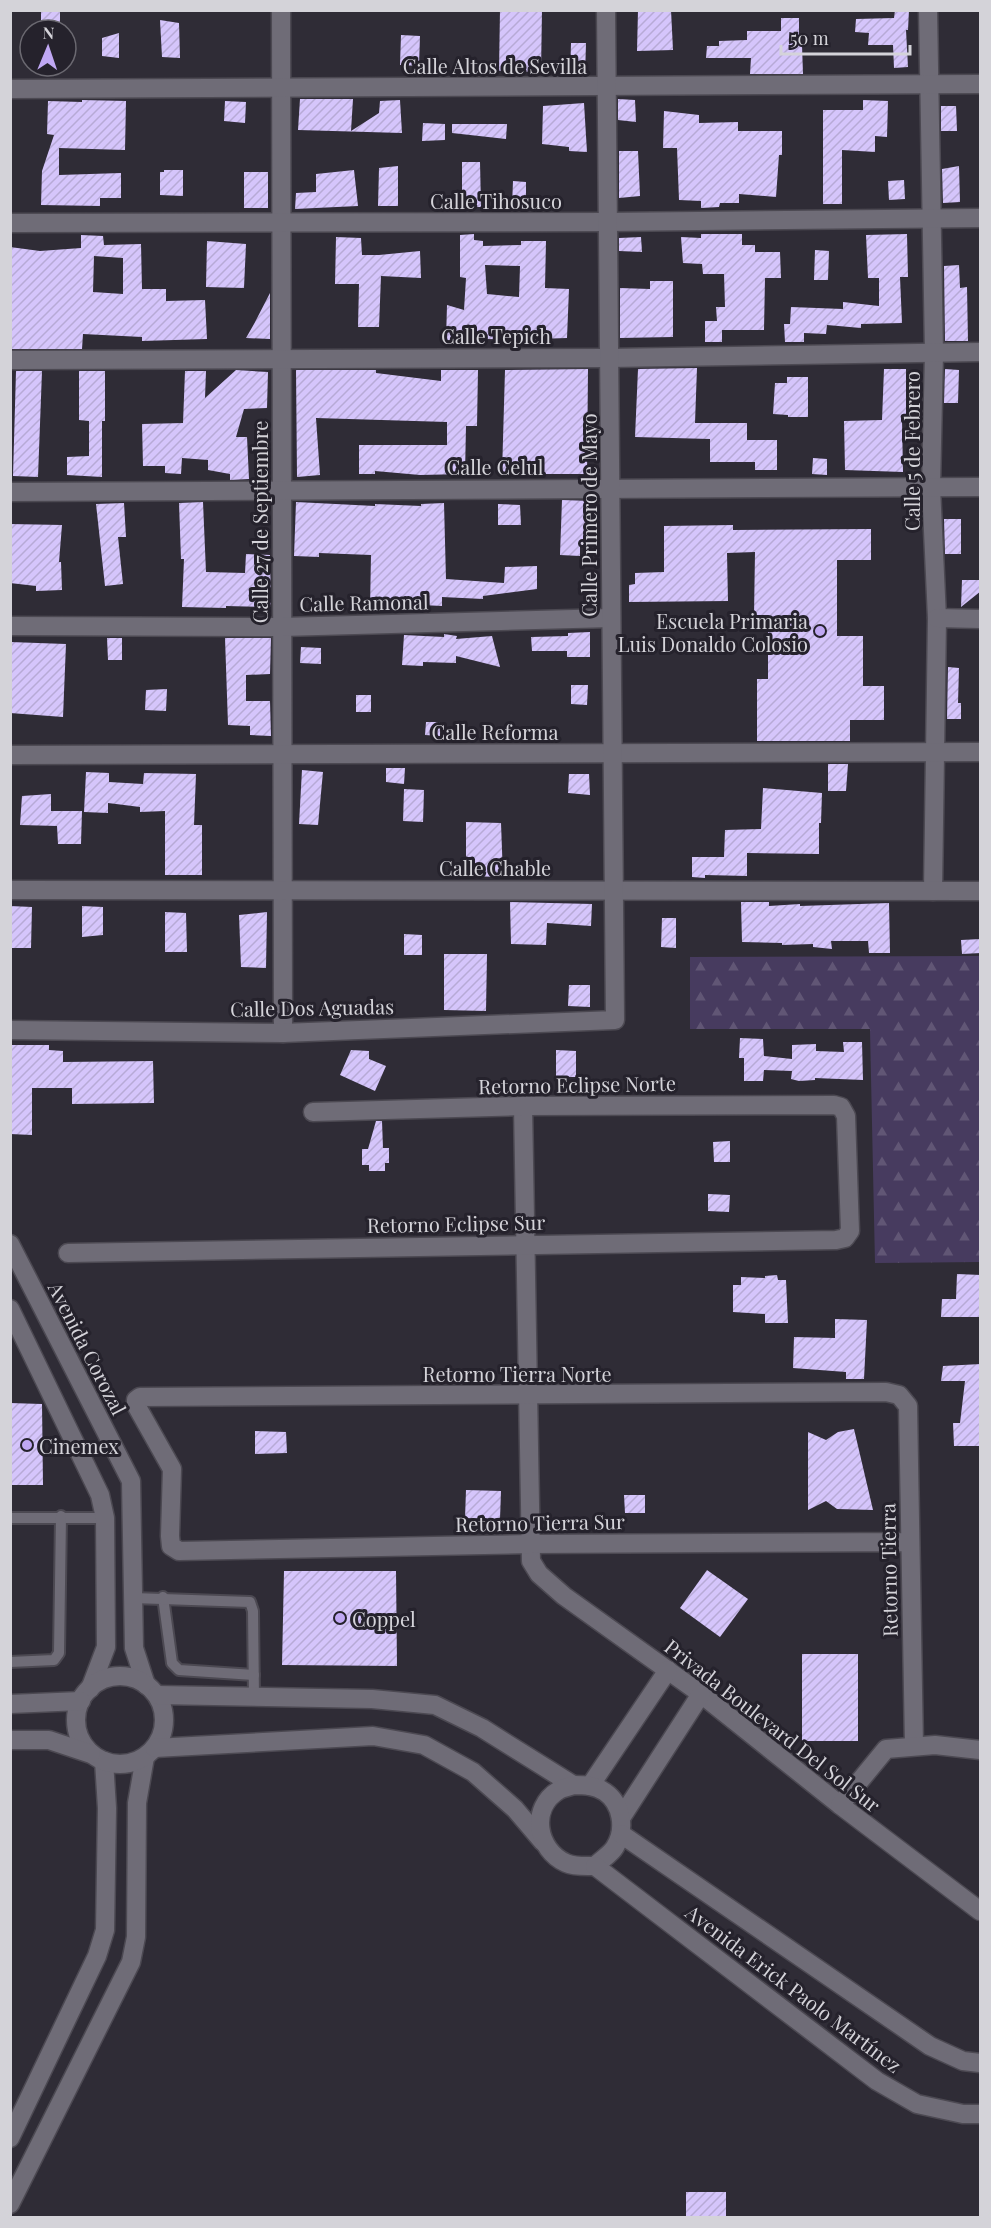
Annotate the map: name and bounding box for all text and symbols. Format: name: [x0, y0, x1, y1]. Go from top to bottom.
north arrow: [18, 18, 78, 78]
scale bar: [781, 18, 910, 56]
text: N: [42, 22, 55, 43]
text: 50 m: [790, 26, 829, 50]
street label: Calle Altos de Sevilla: [403, 52, 587, 79]
street label: Calle Tihosuco: [430, 187, 562, 214]
street label: Calle Tepich: [441, 322, 551, 349]
street label: Calle 5 de Febrero: [898, 371, 925, 531]
street label: Calle Primero de Mayo: [575, 413, 602, 617]
street label: Calle 27 de Septiembre: [246, 421, 273, 623]
street label: Calle Celul: [447, 453, 544, 480]
street label: Calle Ramonal: [299, 587, 429, 617]
place label: Escuela Primaria Luis Donaldo Colosio: [618, 607, 808, 657]
marker: Escuela Primaria Luis Donaldo Colosio: [813, 624, 827, 638]
street label: Calle Reforma: [431, 718, 559, 745]
street label: Calle Chable: [439, 854, 551, 881]
street label: Calle Dos Aguadas: [230, 992, 394, 1022]
street label: Retorno Eclipse Norte: [478, 1069, 676, 1099]
street label: Retorno Eclipse Sur: [367, 1208, 545, 1238]
street label: Avenida Corozal: [42, 1276, 133, 1419]
street label: Retorno Tierra Norte: [422, 1360, 612, 1387]
place label: Cinemex: [39, 1432, 119, 1459]
marker: Cinemex: [20, 1438, 34, 1452]
street label: Retorno Tierra: [873, 1503, 903, 1637]
street label: Retorno Tierra Sur: [455, 1507, 625, 1537]
place label: Coppel: [352, 1605, 416, 1632]
marker: Coppel: [333, 1611, 347, 1625]
street label: Privada Boulevard Del Sol Sur: [660, 1632, 886, 1818]
street label: Avenida Erick Paolo Martínez: [680, 1897, 907, 2078]

